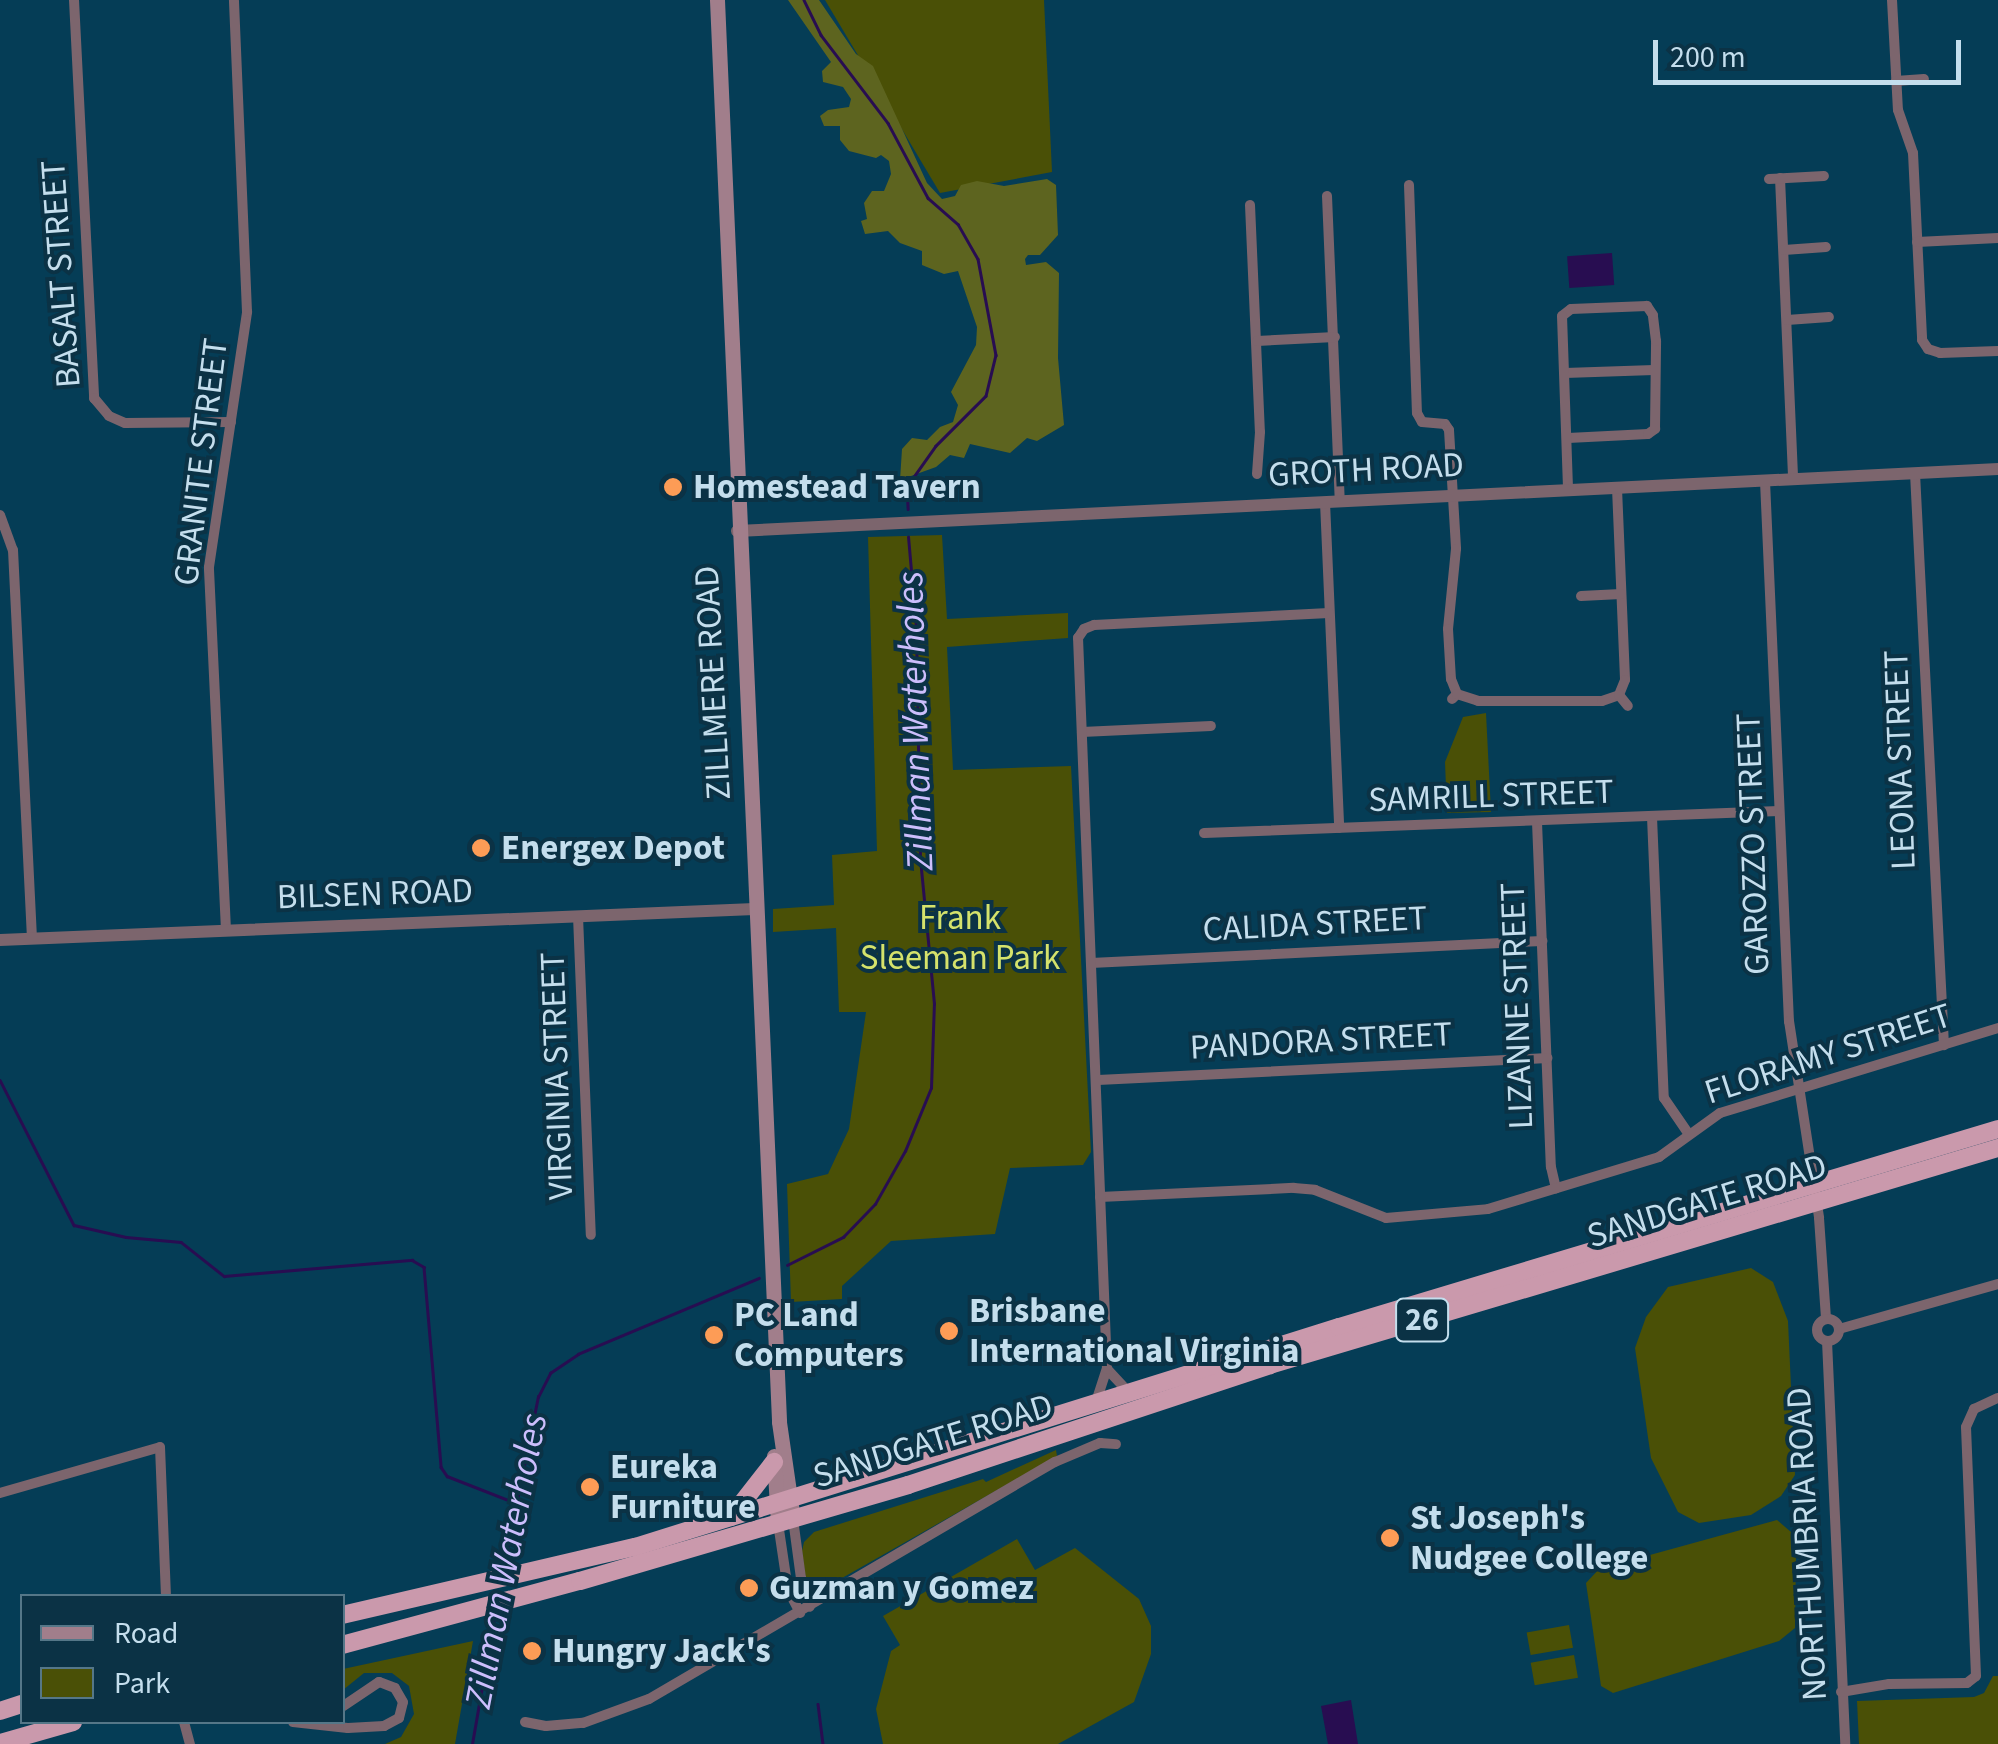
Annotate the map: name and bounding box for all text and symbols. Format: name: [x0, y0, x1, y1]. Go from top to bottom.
scale bar: [1658, 20, 1966, 82]
text: 200 m: [1670, 36, 1746, 79]
street label: BASALT STREET: [32, 159, 90, 389]
street label: GRANITE STREET: [165, 336, 237, 588]
street label: GROTH ROAD: [1267, 444, 1465, 496]
place label: Homestead Tavern: [693, 466, 981, 508]
marker: Homestead Tavern: [662, 476, 684, 498]
street label: ZILLMERE ROAD: [686, 565, 740, 801]
water label: Zillman Waterholes: [888, 570, 944, 872]
street label: LEONA STREET: [1875, 650, 1925, 870]
street label: GAROZZO STREET: [1727, 712, 1779, 976]
street label: SAMRILL STREET: [1368, 771, 1614, 821]
place label: Energex Depot: [501, 827, 725, 869]
marker: Energex Depot: [470, 837, 492, 859]
street label: BILSEN ROAD: [276, 870, 474, 918]
street label: LIZANNE STREET: [1492, 882, 1542, 1130]
park label: Frank Sleeman Park: [860, 897, 1060, 979]
street label: CALIDA STREET: [1202, 897, 1428, 951]
street label: VIRGINIA STREET: [532, 951, 582, 1201]
street label: FLORAMY STREET: [1699, 994, 1957, 1114]
street label: PANDORA STREET: [1189, 1013, 1453, 1069]
street label: SANDGATE ROAD: [1582, 1145, 1832, 1257]
place label: Brisbane International Virginia: [969, 1290, 1299, 1372]
road number: 26: [1394, 1293, 1450, 1347]
place label: PC Land Computers: [734, 1294, 904, 1376]
marker: Brisbane International Virginia: [938, 1320, 960, 1342]
marker: PC Land Computers: [703, 1324, 725, 1346]
street label: SANDGATE ROAD: [808, 1385, 1058, 1497]
street label: NORTHUMBRIA ROAD: [1778, 1386, 1836, 1702]
water label: Zillman Waterholes: [456, 1409, 558, 1713]
place label: Eureka Furniture: [610, 1446, 756, 1528]
marker: Eureka Furniture: [579, 1476, 601, 1498]
place label: St Joseph's Nudgee College: [1410, 1497, 1648, 1579]
marker: St Joseph's Nudgee College: [1379, 1527, 1401, 1549]
place label: Guzman y Gomez: [769, 1567, 1034, 1609]
marker: Guzman y Gomez: [738, 1577, 760, 1599]
legend: [20, 1594, 345, 1724]
text: Road: [114, 1612, 178, 1655]
place label: Hungry Jack's: [552, 1630, 771, 1672]
marker: Hungry Jack's: [521, 1640, 543, 1662]
text: Park: [114, 1662, 170, 1705]

